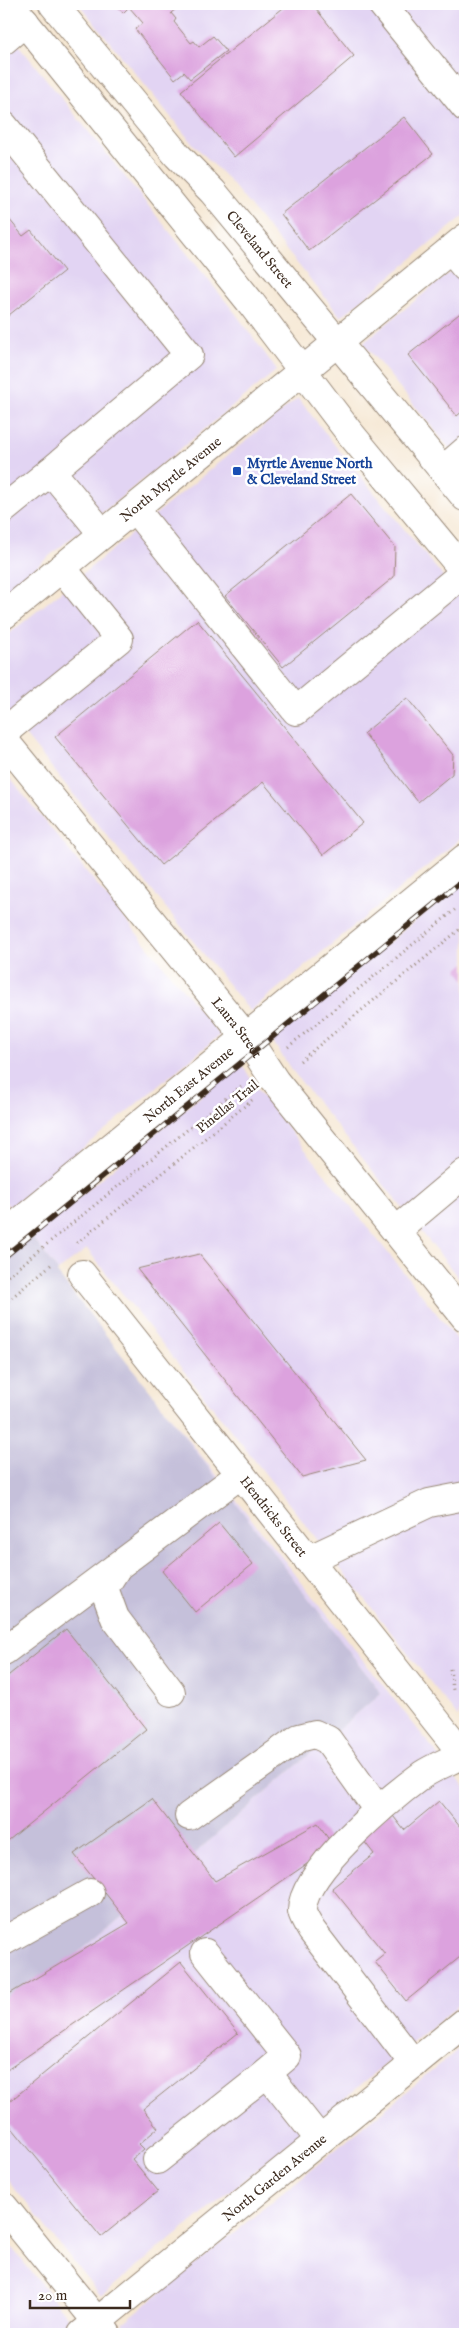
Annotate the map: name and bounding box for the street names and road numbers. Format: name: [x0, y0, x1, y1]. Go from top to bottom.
street label: Cleveland Street: [222, 207, 297, 292]
street label: North Myrtle Avenue: [117, 433, 226, 526]
street label: Laura Street: [207, 994, 265, 1062]
street label: North East Avenue: [140, 1043, 238, 1127]
street label: Pinellas Trail: [193, 1076, 263, 1137]
street label: Hendricks Street: [236, 1473, 311, 1561]
street label: North Garden Avenue: [219, 2130, 331, 2226]

